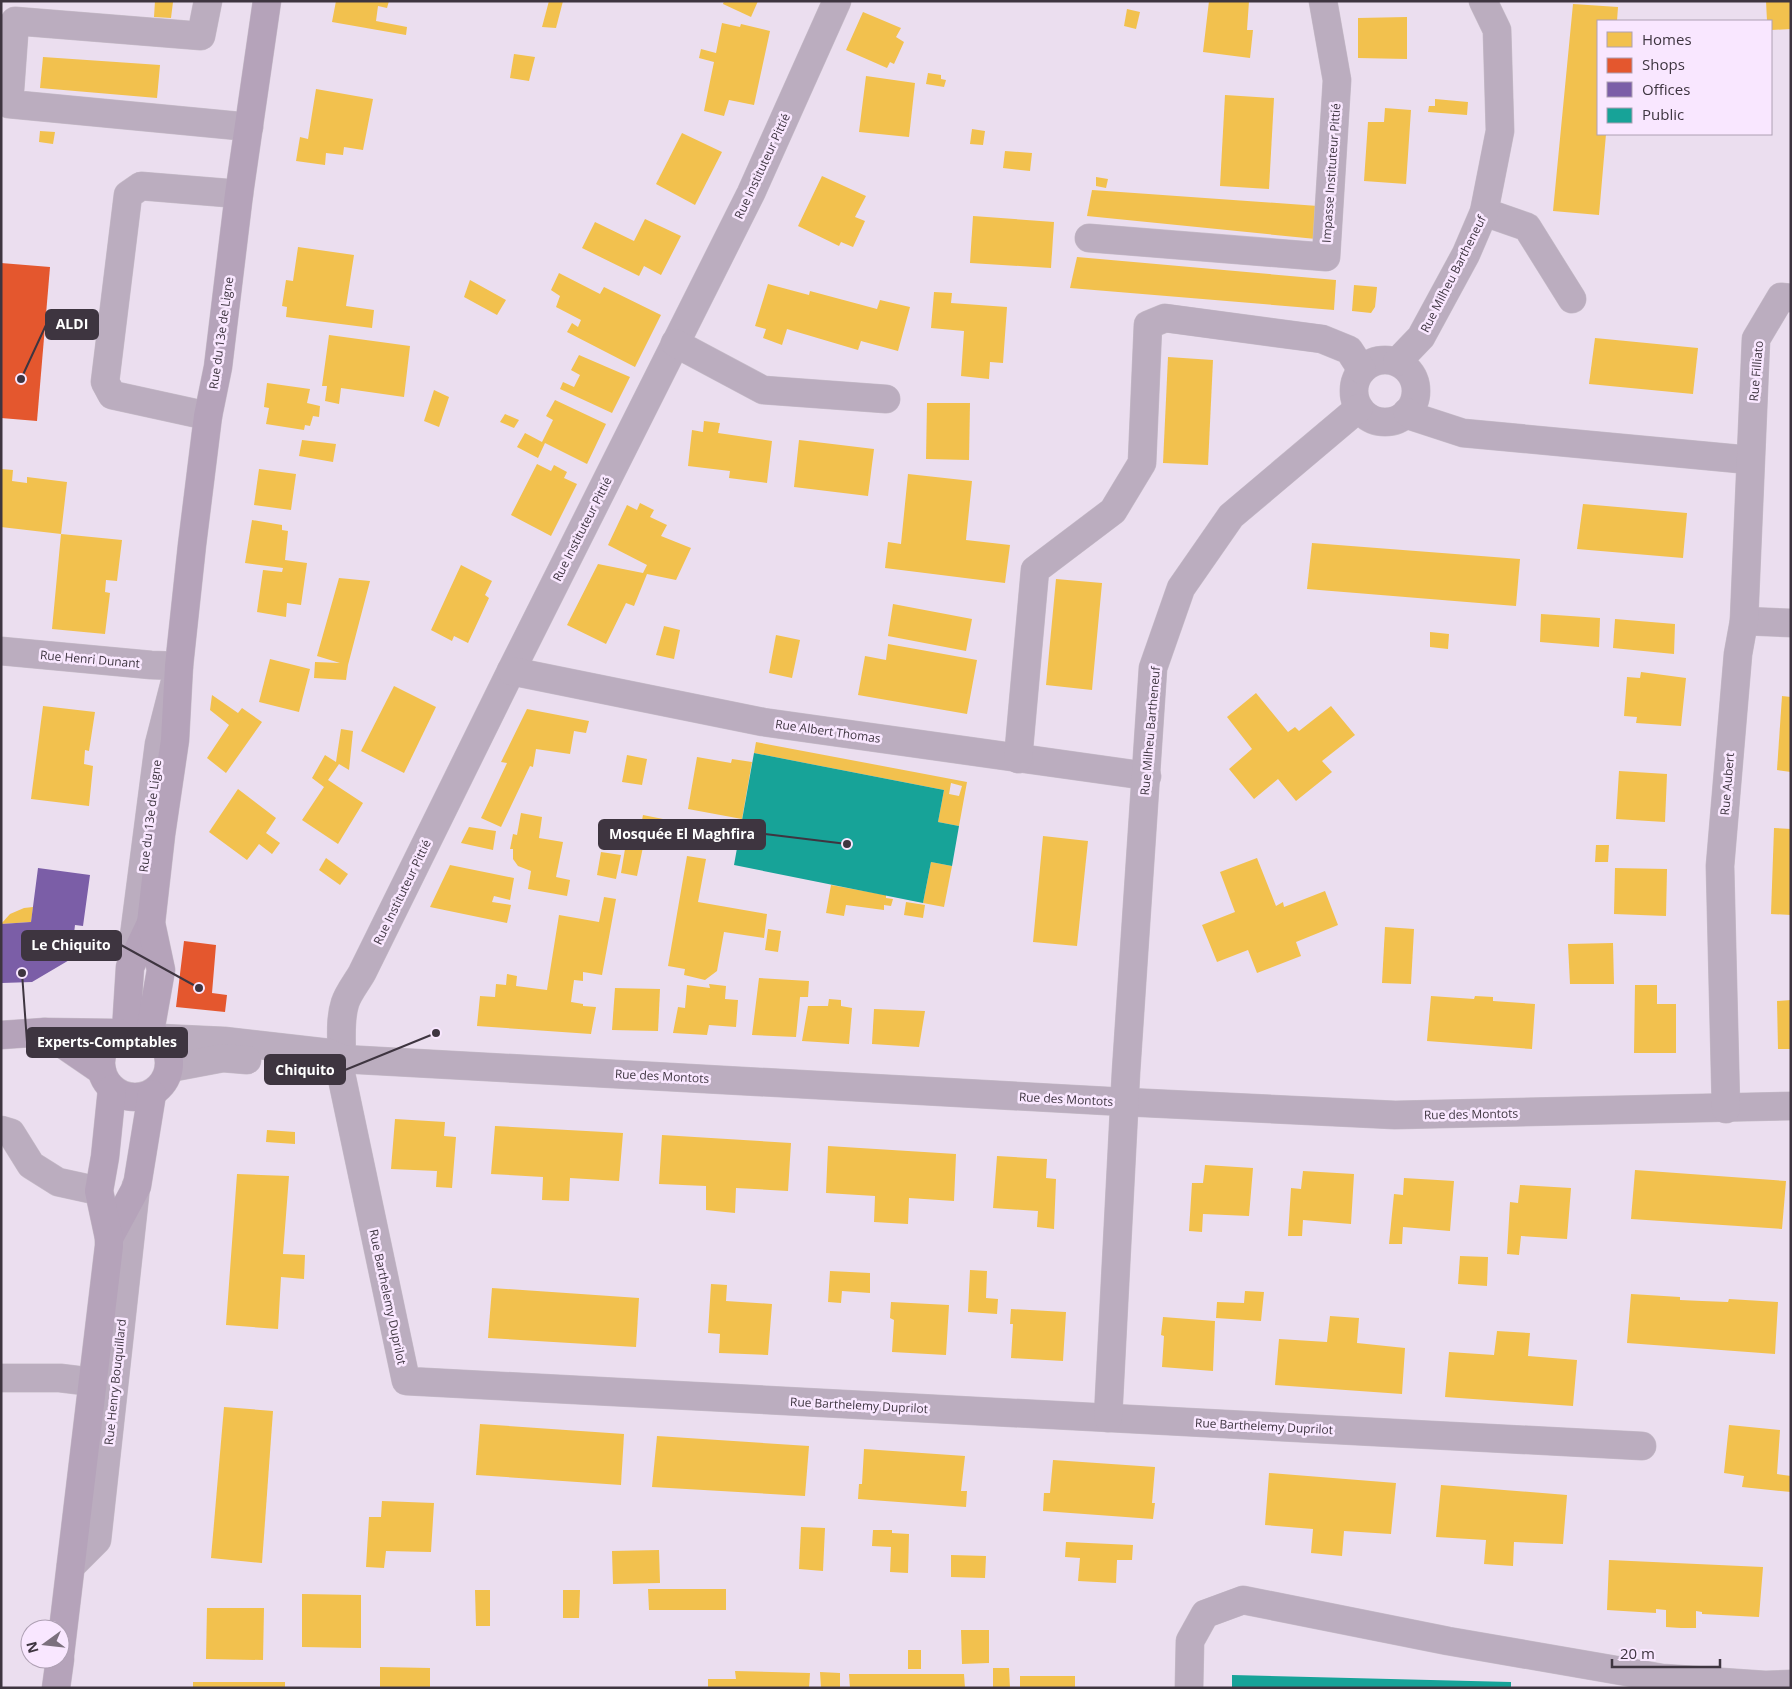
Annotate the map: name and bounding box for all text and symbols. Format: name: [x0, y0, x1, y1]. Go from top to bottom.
legend: [1597, 20, 1772, 135]
text: Homes: [1642, 29, 1692, 49]
text: Shops: [1642, 54, 1685, 74]
text: Offices: [1642, 79, 1690, 99]
street label: Impasse Instituteur Pittié: [1318, 102, 1344, 243]
text: Public: [1642, 104, 1684, 124]
street label: Rue Instituteur Pittié: [730, 110, 794, 222]
street label: Rue Milheu Bartheneuf: [1416, 212, 1490, 335]
street label: Rue du 13e de Ligne: [205, 276, 237, 390]
callout: ALDI: [46, 310, 98, 339]
text: ALDI: [56, 314, 88, 333]
street label: Rue Filliato: [1745, 340, 1767, 402]
street label: Rue Instituteur Pittié: [548, 474, 616, 584]
street label: Rue Henri Dunant: [39, 646, 141, 672]
street label: Rue Milheu Bartheneuf: [1136, 665, 1164, 796]
street label: Rue Albert Thomas: [774, 715, 882, 747]
street label: Rue Aubert: [1716, 752, 1738, 816]
street label: Rue du 13e de Ligne: [135, 759, 165, 873]
callout: Mosquée El Maghfira: [599, 820, 765, 849]
text: Mosquée El Maghfira: [609, 824, 755, 843]
street label: Rue Instituteur Pittié: [369, 836, 435, 947]
callout: Le Chiquito: [22, 931, 121, 960]
text: Le Chiquito: [31, 935, 111, 954]
callout: Experts-Comptables: [27, 1028, 187, 1057]
text: Experts-Comptables: [37, 1032, 177, 1051]
callout: Chiquito: [265, 1055, 345, 1084]
text: Chiquito: [275, 1060, 335, 1079]
street label: Rue des Montots: [614, 1065, 710, 1087]
street label: Rue des Montots: [1018, 1088, 1114, 1110]
street label: Rue des Montots: [1424, 1105, 1519, 1123]
street label: Rue Barthelemy Duprilot: [365, 1228, 411, 1366]
street label: Rue Henry Bouquillard: [100, 1318, 130, 1446]
street label: Rue Barthelemy Duprilot: [790, 1393, 928, 1417]
street label: Rue Barthelemy Duprilot: [1195, 1414, 1333, 1438]
north arrow: [20, 1619, 70, 1669]
scale bar: [1612, 1636, 1720, 1668]
text: N: [21, 1640, 43, 1655]
text: 20 m: [1620, 1643, 1655, 1663]

